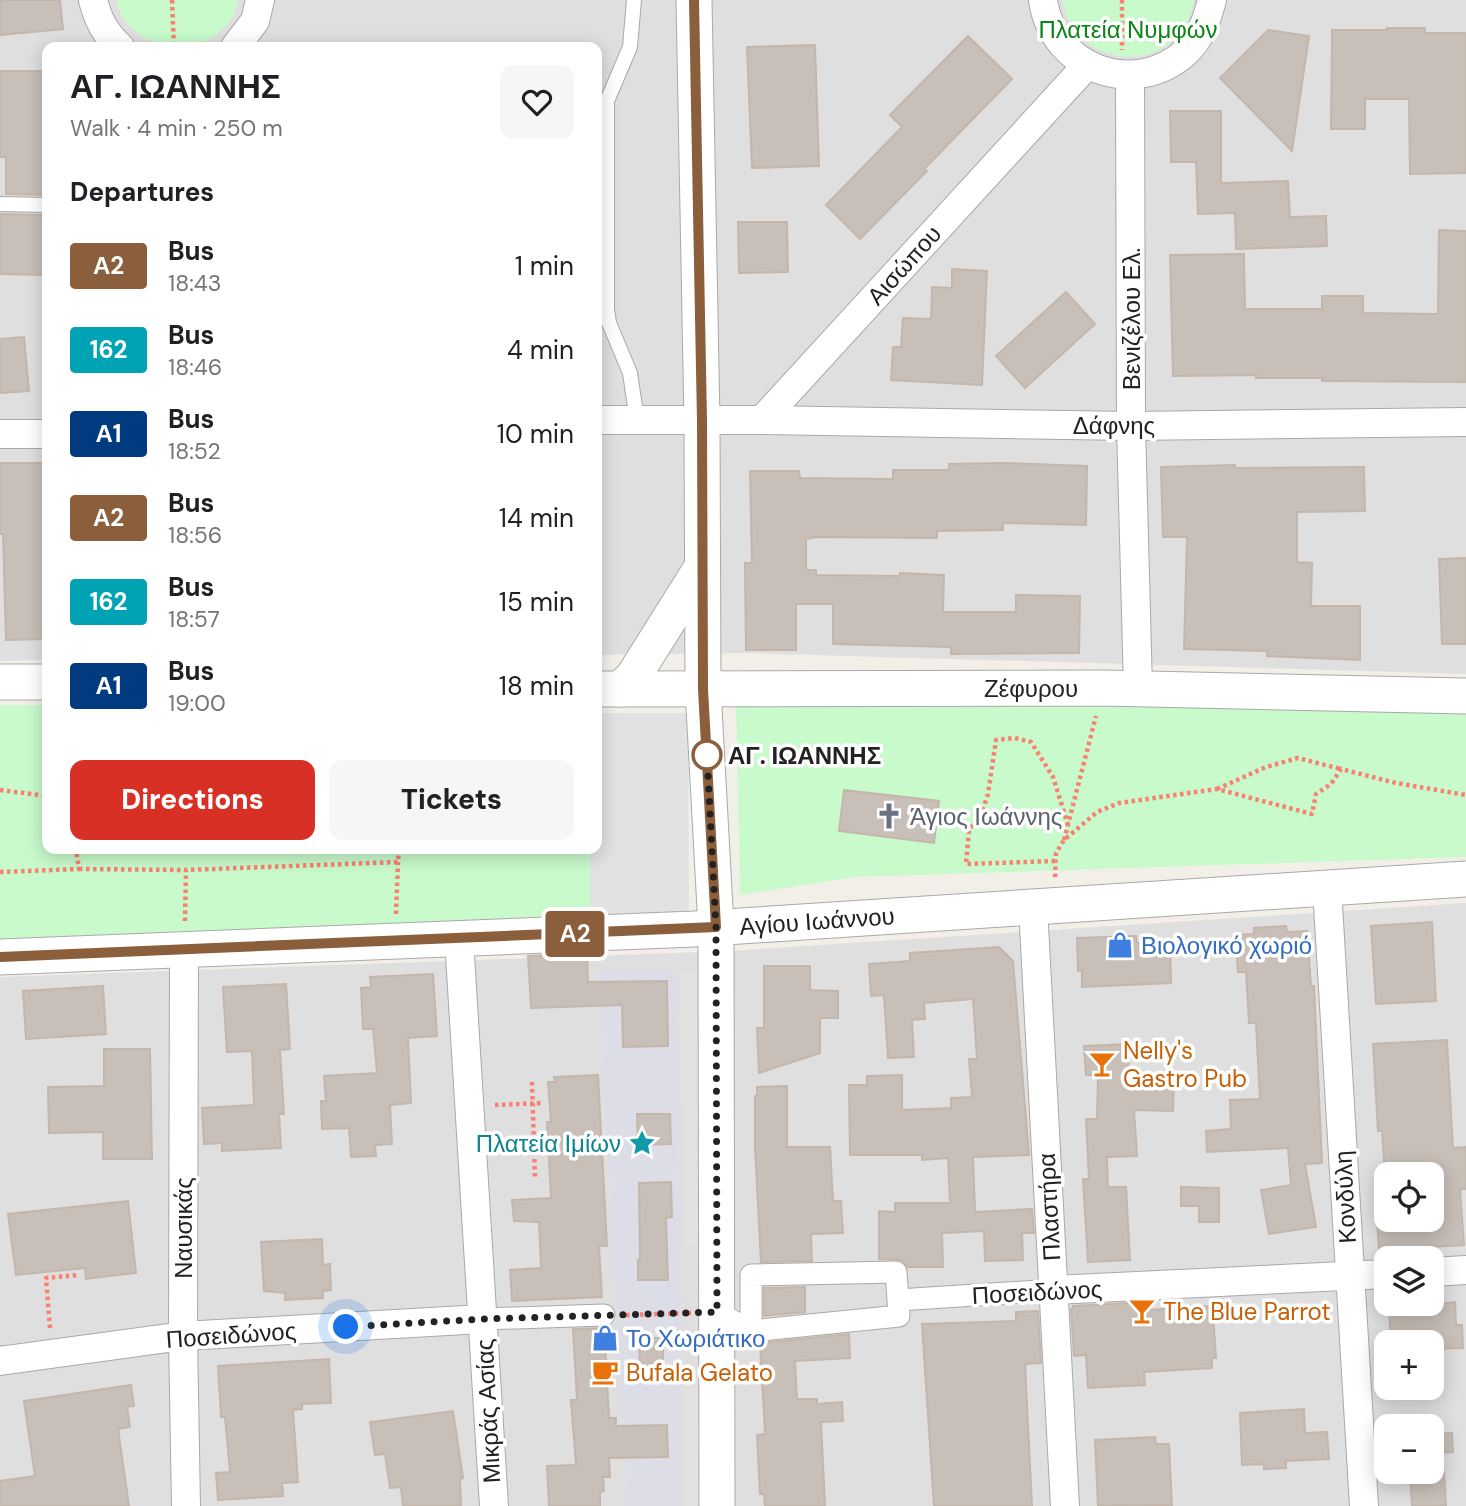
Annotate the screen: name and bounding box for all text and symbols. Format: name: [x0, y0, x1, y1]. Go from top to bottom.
park label: Πλατεία Νυμφών: [1038, 14, 1218, 45]
text: ΑΓ. ΙΩΑΝΝΗΣ: [70, 65, 281, 108]
button: heart: [500, 65, 574, 139]
text: Walk · 4 min · 250 m: [70, 113, 283, 143]
text: Departures: [70, 175, 214, 209]
street label: Αισώπου: [860, 219, 948, 311]
text: Bus: [168, 234, 214, 268]
street label: Βενιζέλου Ελ.: [1116, 248, 1147, 390]
text: 1 min: [515, 249, 574, 283]
text: Α2: [93, 250, 124, 281]
text: 18:43: [168, 268, 221, 298]
text: Bus: [168, 318, 214, 352]
text: 4 min: [507, 333, 574, 367]
text: 162: [90, 334, 127, 365]
text: 18:46: [168, 352, 222, 382]
text: Bus: [168, 402, 214, 436]
street label: Δάφνης: [1073, 410, 1155, 441]
text: 10 min: [497, 417, 574, 451]
text: Α1: [95, 418, 122, 449]
text: 18:52: [168, 436, 221, 466]
text: Bus: [168, 486, 214, 520]
text: 14 min: [499, 501, 574, 535]
text: Α2: [93, 502, 124, 533]
text: 18:56: [168, 520, 222, 550]
text: Bus: [168, 570, 214, 604]
text: 15 min: [499, 585, 574, 619]
text: 162: [90, 586, 127, 617]
text: 18:57: [168, 604, 220, 634]
text: Bus: [168, 654, 214, 688]
text: 18 min: [499, 669, 574, 703]
text: Α1: [95, 670, 122, 701]
street label: Ζέφυρου: [984, 673, 1078, 704]
text: 19:00: [168, 688, 226, 718]
marker: ΑΓ. ΙΩΑΝΝΗΣ: [692, 740, 722, 770]
place label: ΑΓ. ΙΩΑΝΝΗΣ: [728, 740, 881, 771]
button: Directions: [70, 760, 315, 840]
button: Tickets: [329, 760, 574, 840]
church icon: Άγιος Ιωάννης: [874, 801, 904, 831]
place label: Άγιος Ιωάννης: [910, 801, 1062, 832]
street label: Αγίου Ιωάννου: [738, 900, 896, 942]
line badge: Α2: [544, 911, 606, 957]
text: Α2: [559, 918, 591, 949]
shop icon: Βιολογικό χωριό: [1105, 930, 1135, 960]
place label: Βιολογικό χωριό: [1141, 930, 1312, 961]
place label: Nelly's Gastro Pub: [1123, 1035, 1247, 1094]
bar icon: Nelly's Gastro Pub: [1087, 1049, 1117, 1079]
place label: Πλατεία Ιμίων: [476, 1128, 621, 1159]
place icon: Πλατεία Ιμίων: [627, 1128, 657, 1158]
street label: Κονδύλη: [1327, 1150, 1363, 1244]
street label: Πλαστήρα: [1031, 1152, 1067, 1262]
map controls: [1374, 1162, 1444, 1484]
button: locate: [1374, 1162, 1444, 1232]
street label: Ναυσικάς: [168, 1177, 199, 1279]
button: layers: [1374, 1246, 1444, 1316]
street label: Ποσειδώνος: [971, 1273, 1103, 1311]
bar icon: The Blue Parrot: [1127, 1296, 1157, 1326]
place label: The Blue Parrot: [1163, 1296, 1331, 1327]
your location: [328, 1309, 363, 1344]
street label: Ποσειδώνος: [165, 1315, 297, 1355]
shop icon: Το Χωριάτικο: [590, 1323, 620, 1353]
place label: Το Χωριάτικο: [626, 1323, 765, 1354]
button: +: [1374, 1330, 1444, 1400]
street label: Μικράς Ασίας: [469, 1338, 507, 1484]
cafe icon: Bufala Gelato: [590, 1357, 620, 1387]
place label: Bufala Gelato: [626, 1357, 773, 1388]
button: −: [1374, 1414, 1444, 1484]

